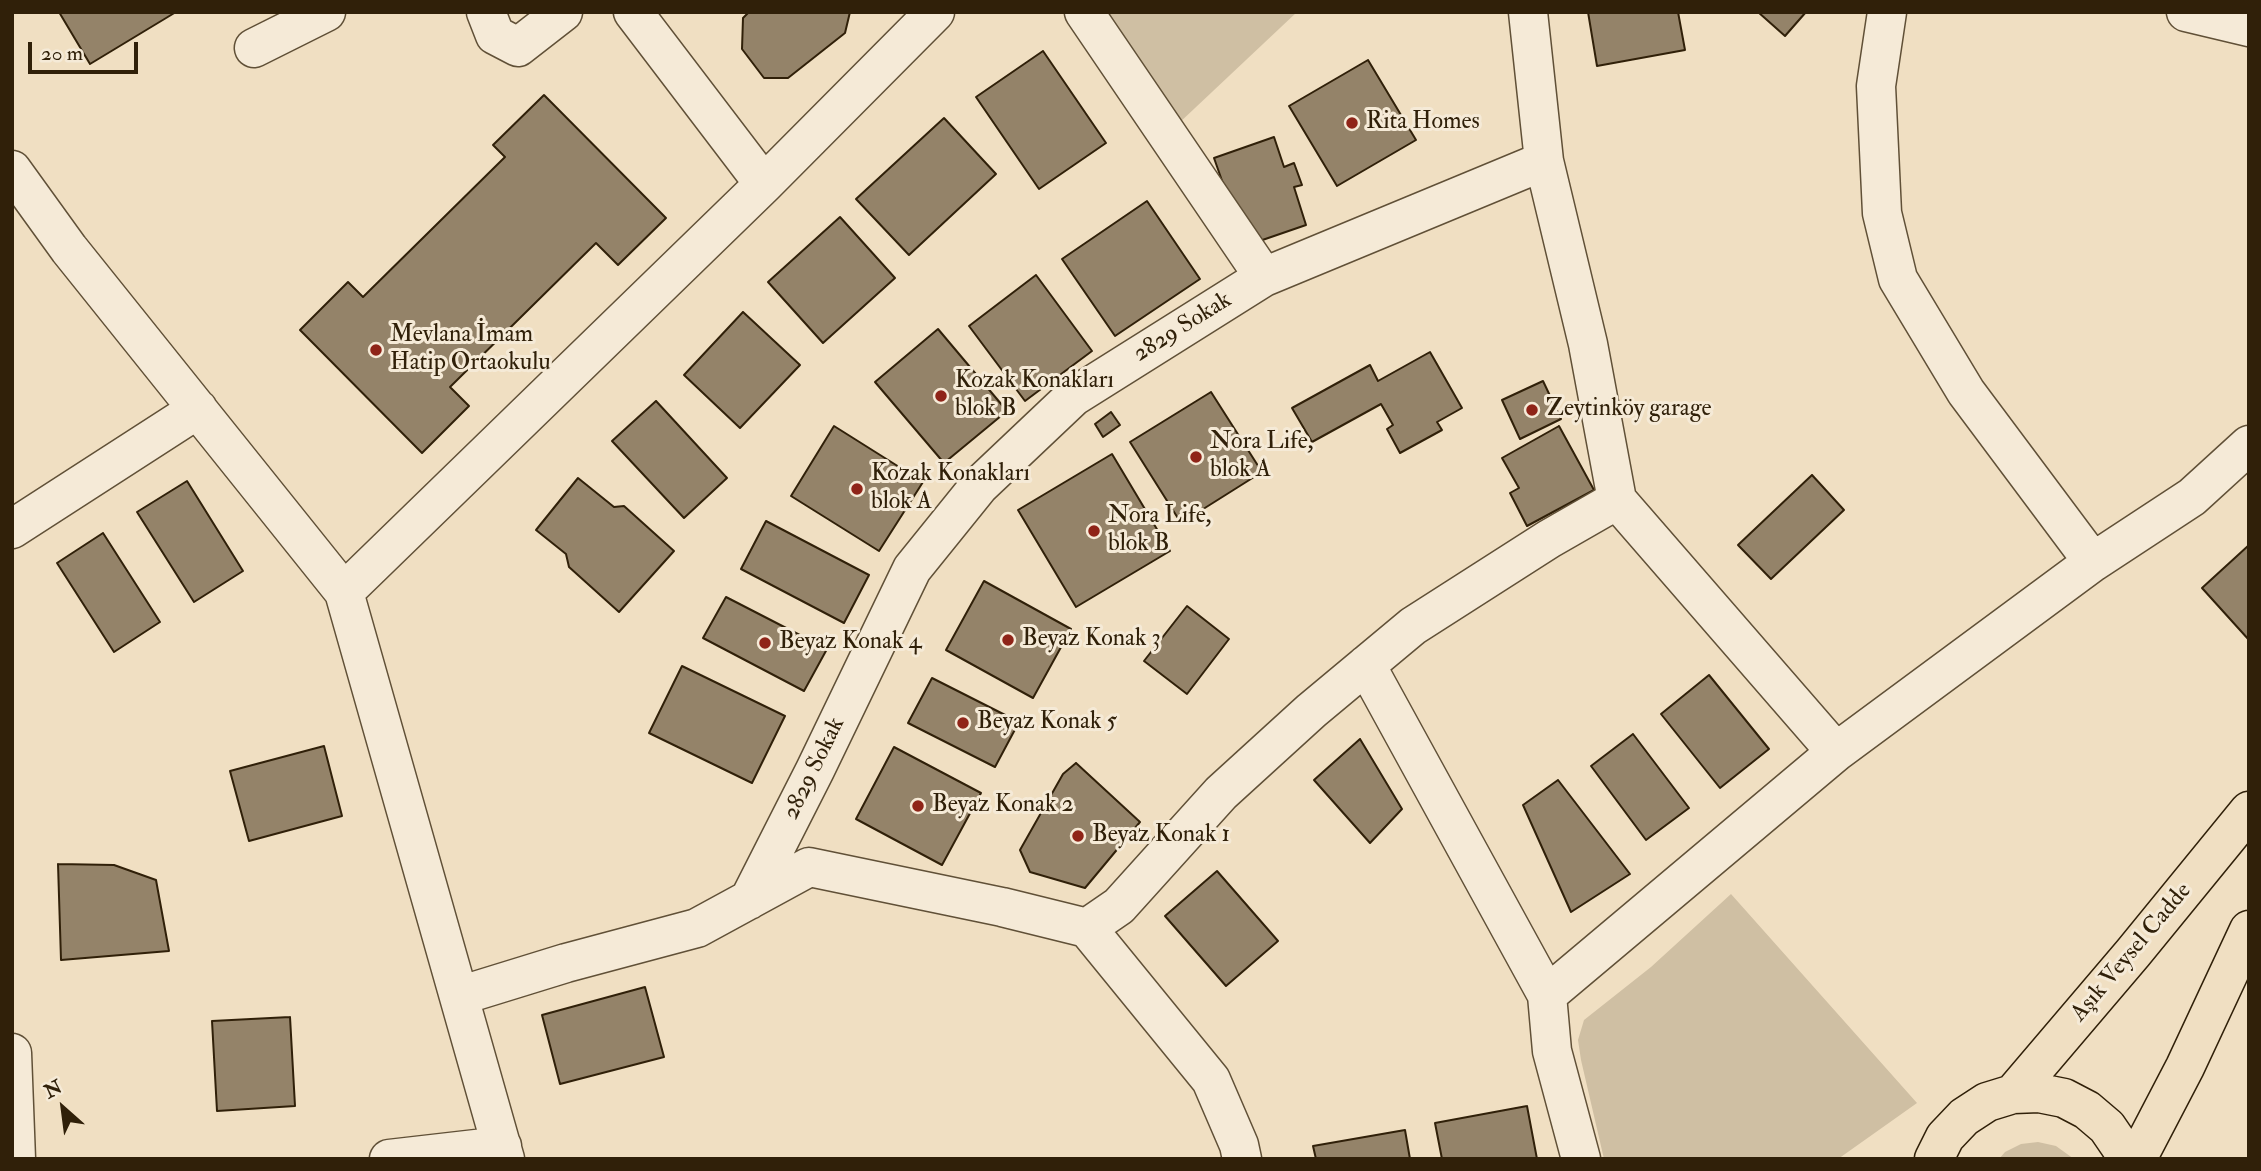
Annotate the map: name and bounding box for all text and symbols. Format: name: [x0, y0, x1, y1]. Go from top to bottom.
scale bar: [32, 28, 142, 72]
text: 20 m: [41, 40, 83, 67]
place label: Rita Homes: [1366, 109, 1480, 137]
marker: Rita Homes: [1344, 115, 1360, 131]
street label: 2829 Sokak: [1129, 287, 1237, 369]
place label: Mevlana İmam Hatip Ortaokulu: [390, 322, 551, 378]
marker: Mevlana İmam Hatip Ortaokulu: [368, 342, 384, 358]
place label: Kozak Konakları blok B: [955, 368, 1114, 424]
marker: Kozak Konakları blok B: [933, 388, 949, 404]
place label: Zeytinköy garage: [1546, 396, 1712, 424]
marker: Zeytinköy garage: [1524, 402, 1540, 418]
place label: Nora Life, blok A: [1210, 429, 1314, 485]
marker: Nora Life, blok A: [1188, 449, 1204, 465]
place label: Kozak Konakları blok A: [871, 461, 1030, 517]
marker: Kozak Konakları blok A: [849, 481, 865, 497]
place label: Nora Life, blok B: [1108, 503, 1212, 559]
marker: Nora Life, blok B: [1086, 523, 1102, 539]
place label: Beyaz Konak 3: [1022, 626, 1161, 654]
place label: Beyaz Konak 4: [779, 629, 921, 657]
marker: Beyaz Konak 3: [1000, 632, 1016, 648]
marker: Beyaz Konak 4: [757, 635, 773, 651]
place label: Beyaz Konak 5: [977, 709, 1117, 737]
street label: 2829 Sokak: [778, 713, 852, 825]
marker: Beyaz Konak 5: [955, 715, 971, 731]
place label: Beyaz Konak 2: [932, 792, 1074, 820]
marker: Beyaz Konak 2: [910, 798, 926, 814]
place label: Beyaz Konak 1: [1092, 822, 1230, 850]
marker: Beyaz Konak 1: [1070, 828, 1086, 844]
street label: Aşık Veysel Cadde: [2066, 878, 2198, 1028]
north arrow: [28, 1073, 98, 1143]
text: N: [40, 1075, 66, 1104]

